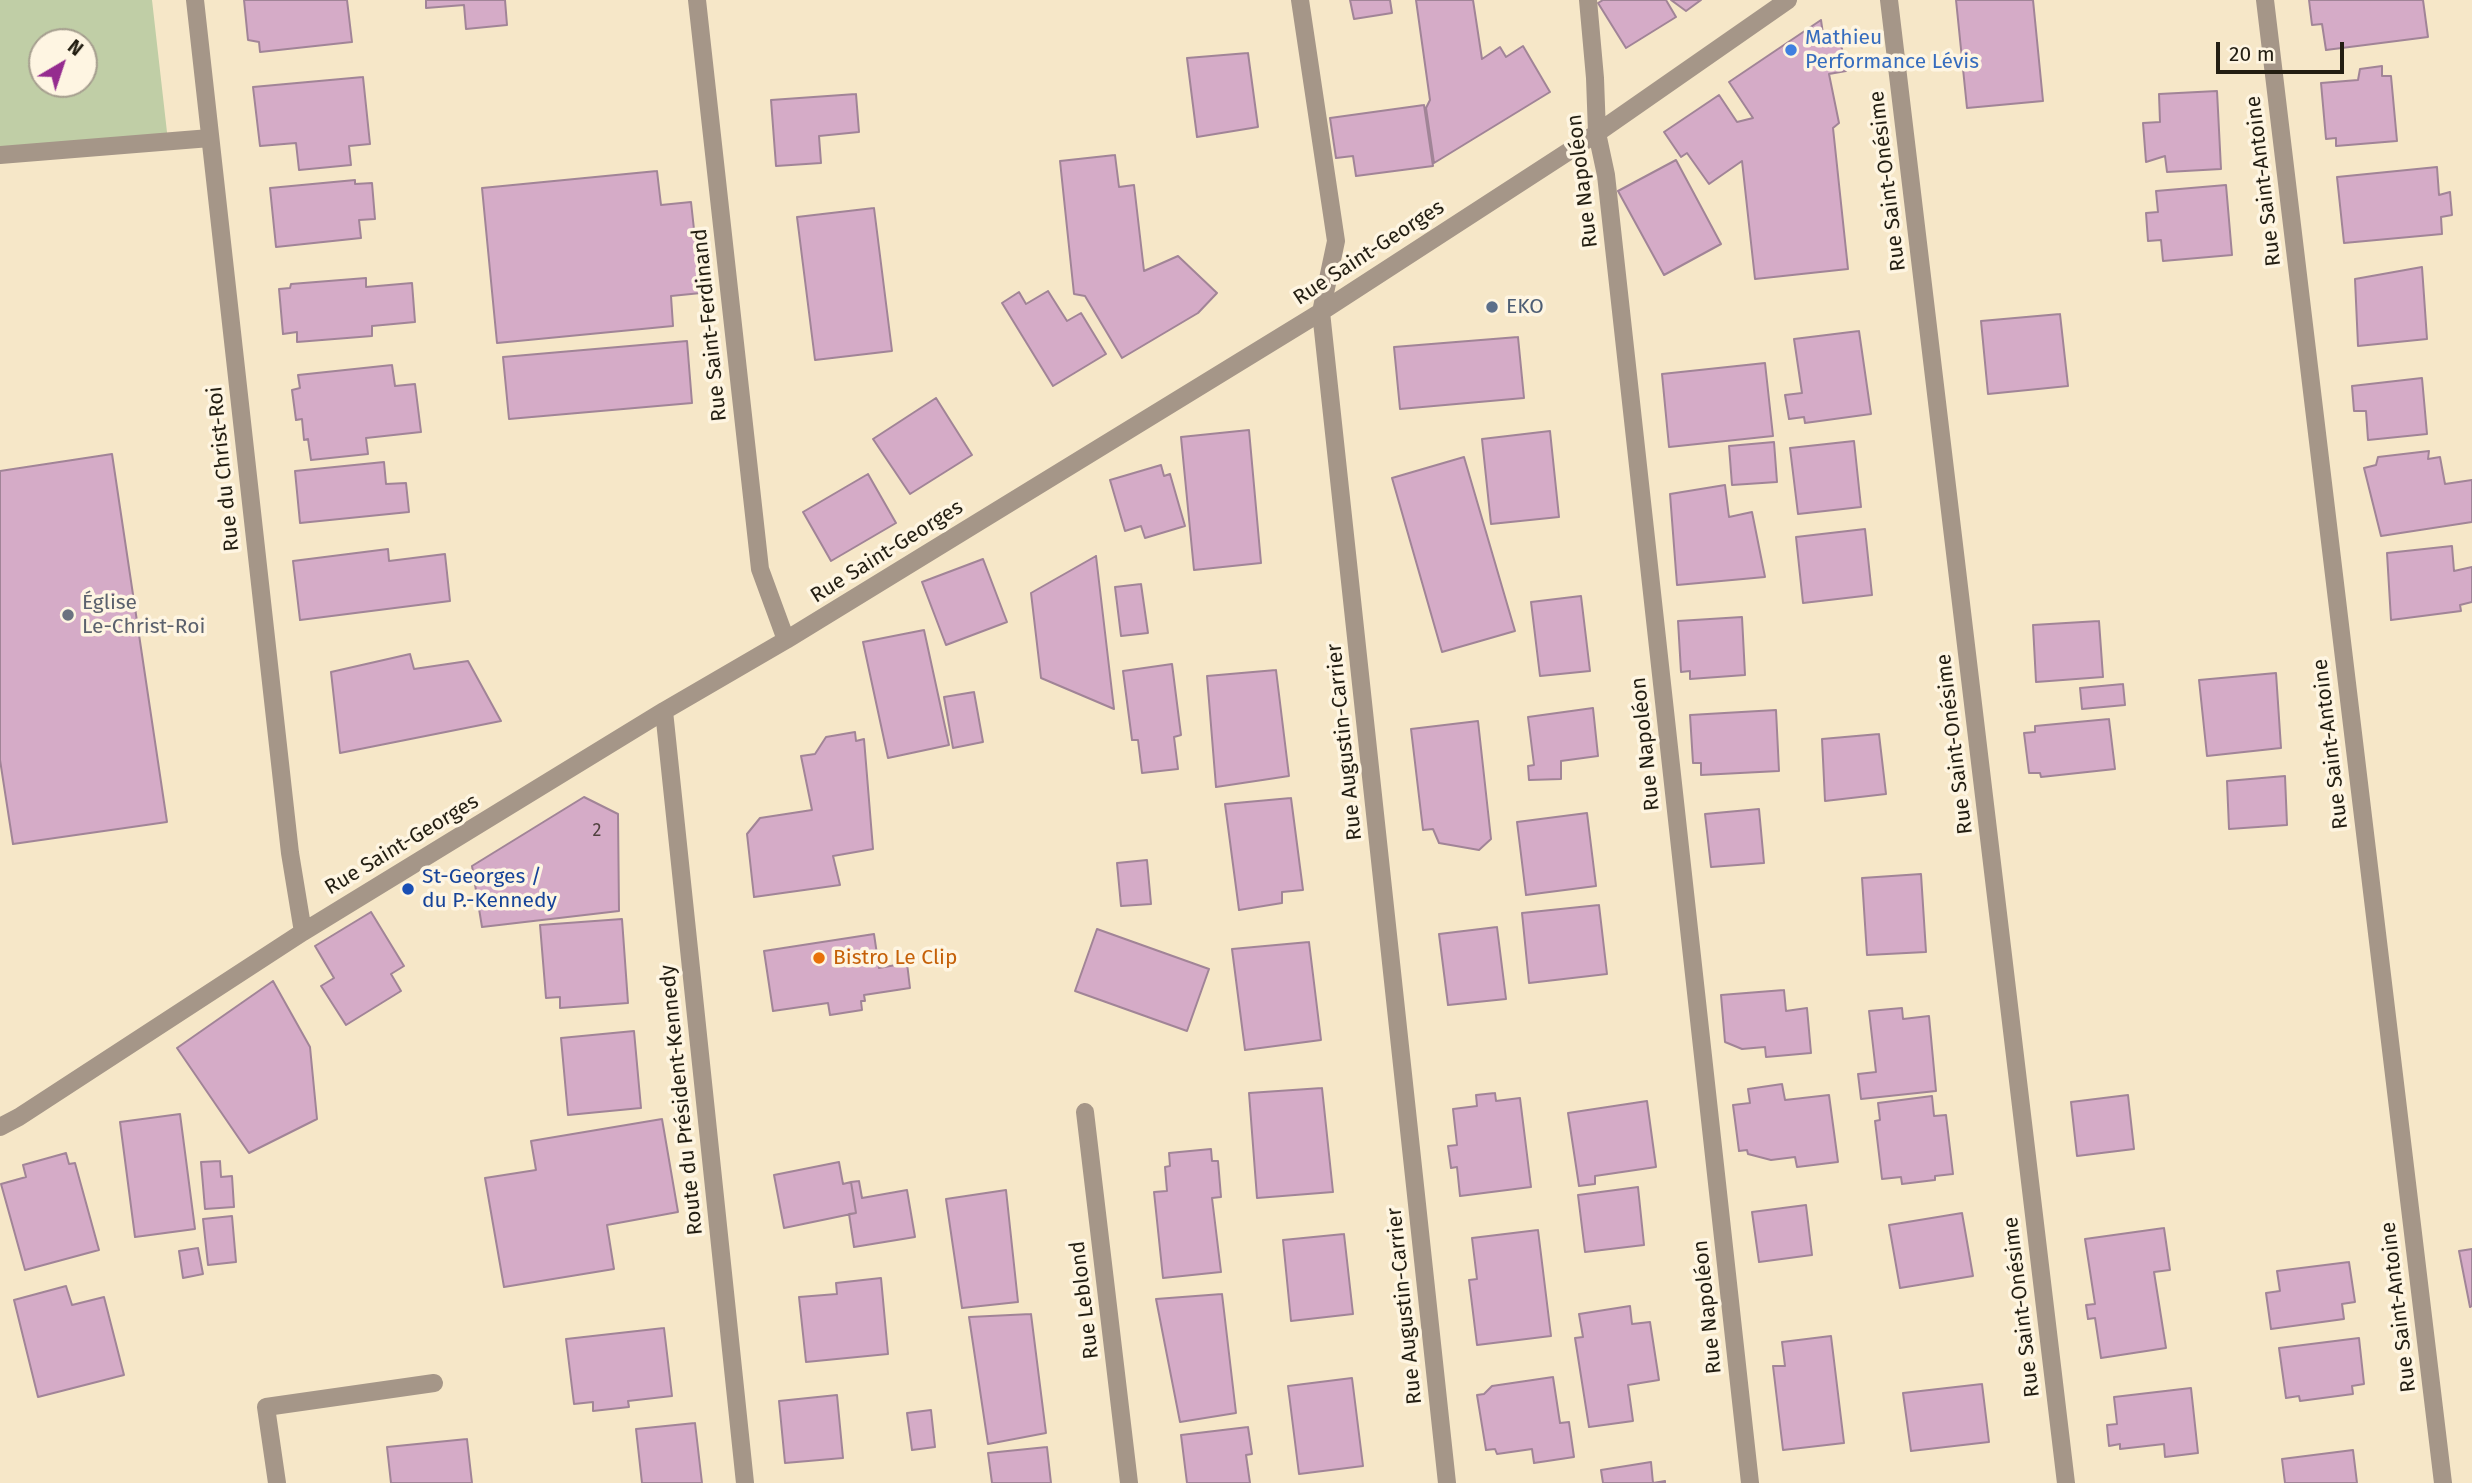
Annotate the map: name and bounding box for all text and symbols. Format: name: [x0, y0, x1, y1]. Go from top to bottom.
place label: Mathieu Performance Lévis: [1805, 25, 1979, 75]
north arrow: [28, 28, 98, 98]
scale bar: [2220, 28, 2348, 72]
text: N: [63, 35, 87, 61]
text: 20 m: [2229, 41, 2275, 67]
marker: Mathieu Performance Lévis: [1783, 42, 1799, 58]
street label: Rue Saint-Onésime: [1864, 89, 1912, 273]
street label: Rue Saint-Antoine: [2241, 94, 2287, 268]
street label: Rue Napoléon: [1562, 113, 1604, 249]
street label: Rue Saint-Georges: [1289, 195, 1449, 311]
street label: Rue Saint-Ferdinand: [687, 227, 733, 423]
place label: EKO: [1506, 294, 1544, 320]
marker: EKO: [1484, 299, 1500, 315]
street label: Rue du Christ-Roi: [203, 385, 245, 553]
street label: Rue Saint-Georges: [806, 495, 968, 609]
place label: Église Le-Christ-Roi: [82, 590, 205, 640]
marker: Église Le-Christ-Roi: [60, 607, 76, 623]
street label: Rue Augustin-Carrier: [1322, 642, 1368, 842]
street label: Rue Saint-Onésime: [1931, 652, 1979, 836]
street label: Rue Saint-Antoine: [2308, 657, 2354, 831]
street label: Rue Napoléon: [1626, 676, 1666, 812]
street label: Rue Saint-Georges: [321, 789, 483, 901]
house number: 2: [593, 820, 601, 842]
place label: St-Georges / du P.-Kennedy: [422, 864, 557, 914]
marker: St-Georges / du P.-Kennedy: [400, 881, 416, 897]
place label: Bistro Le Clip: [833, 945, 957, 971]
marker: Bistro Le Clip: [811, 950, 827, 966]
street label: Route du Président-Kennedy: [655, 963, 709, 1237]
street label: Rue Augustin-Carrier: [1382, 1206, 1428, 1406]
street label: Rue Saint-Onésime: [1998, 1215, 2046, 1399]
street label: Rue Saint-Antoine: [2376, 1220, 2422, 1394]
street label: Rue Leblond: [1065, 1239, 1105, 1361]
street label: Rue Napoléon: [1688, 1239, 1728, 1375]

